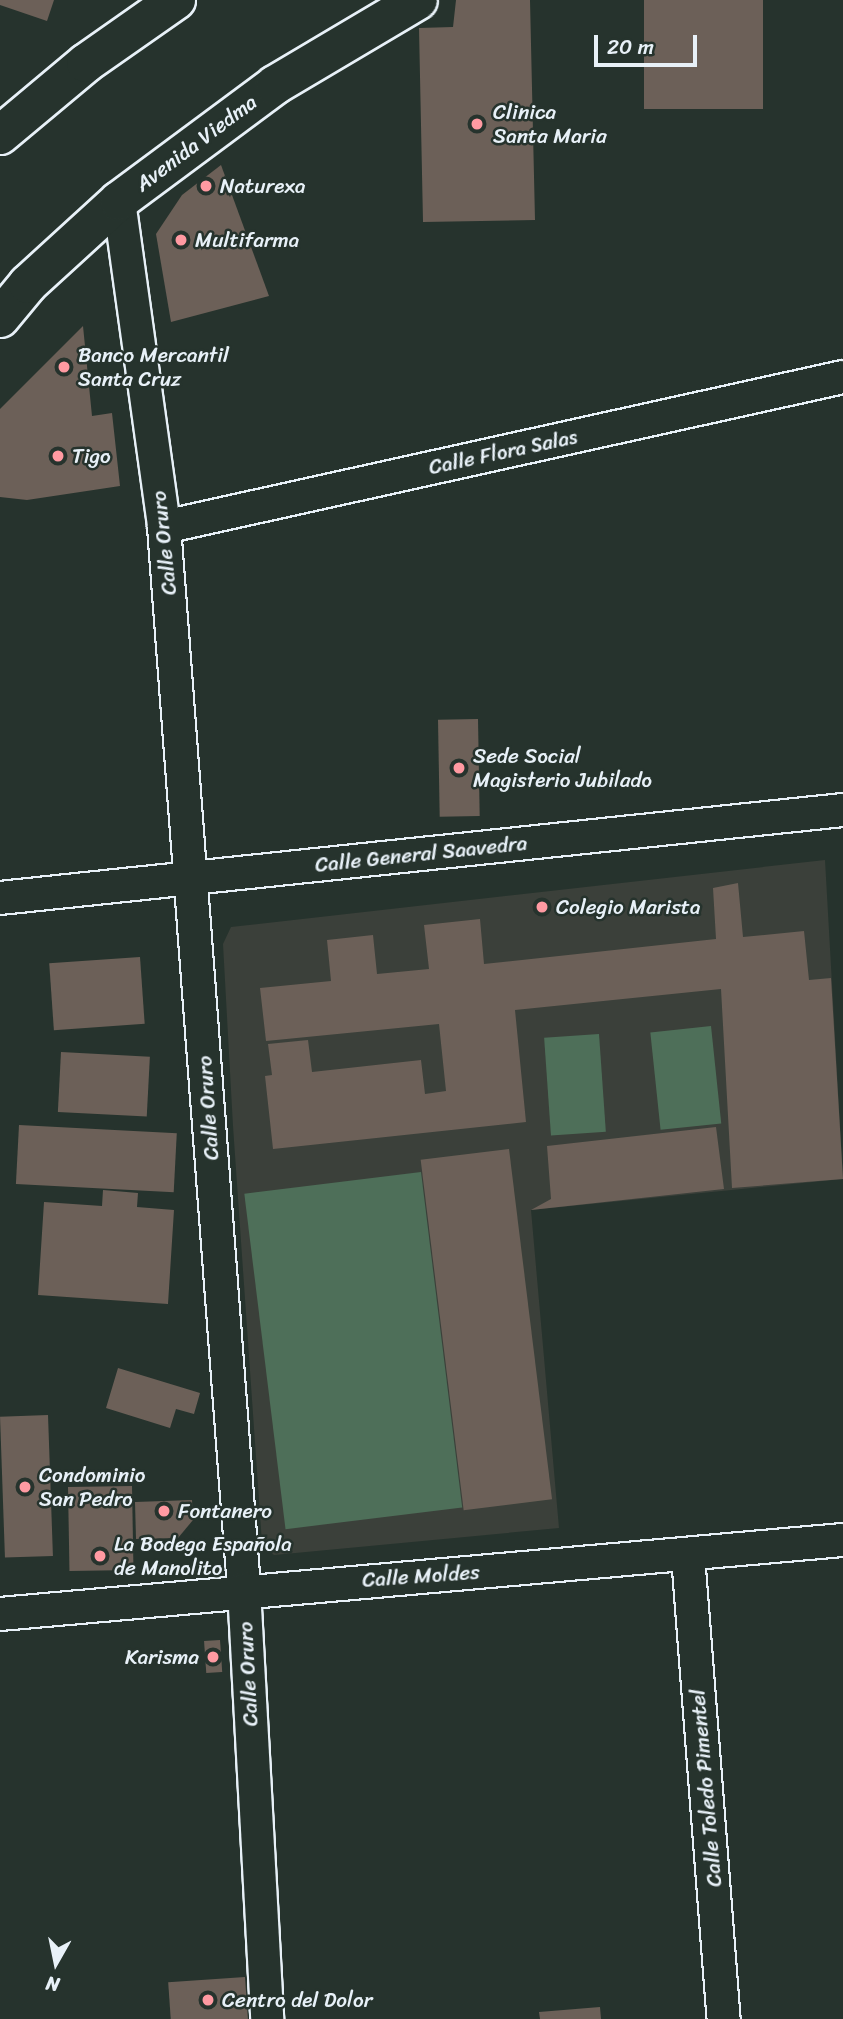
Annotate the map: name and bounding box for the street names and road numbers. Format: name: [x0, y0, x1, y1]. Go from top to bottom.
street label: Avenida Viedma: [130, 89, 262, 197]
street label: Calle Flora Salas: [425, 424, 581, 480]
street label: Calle Oruro: [146, 490, 182, 596]
street label: Calle General Saavedra: [314, 830, 528, 878]
street label: Calle Oruro: [192, 1055, 224, 1161]
street label: Calle Moldes: [362, 1559, 480, 1593]
street label: Calle Oruro: [233, 1621, 263, 1727]
street label: Calle Toledo Pimentel: [685, 1689, 727, 1887]

